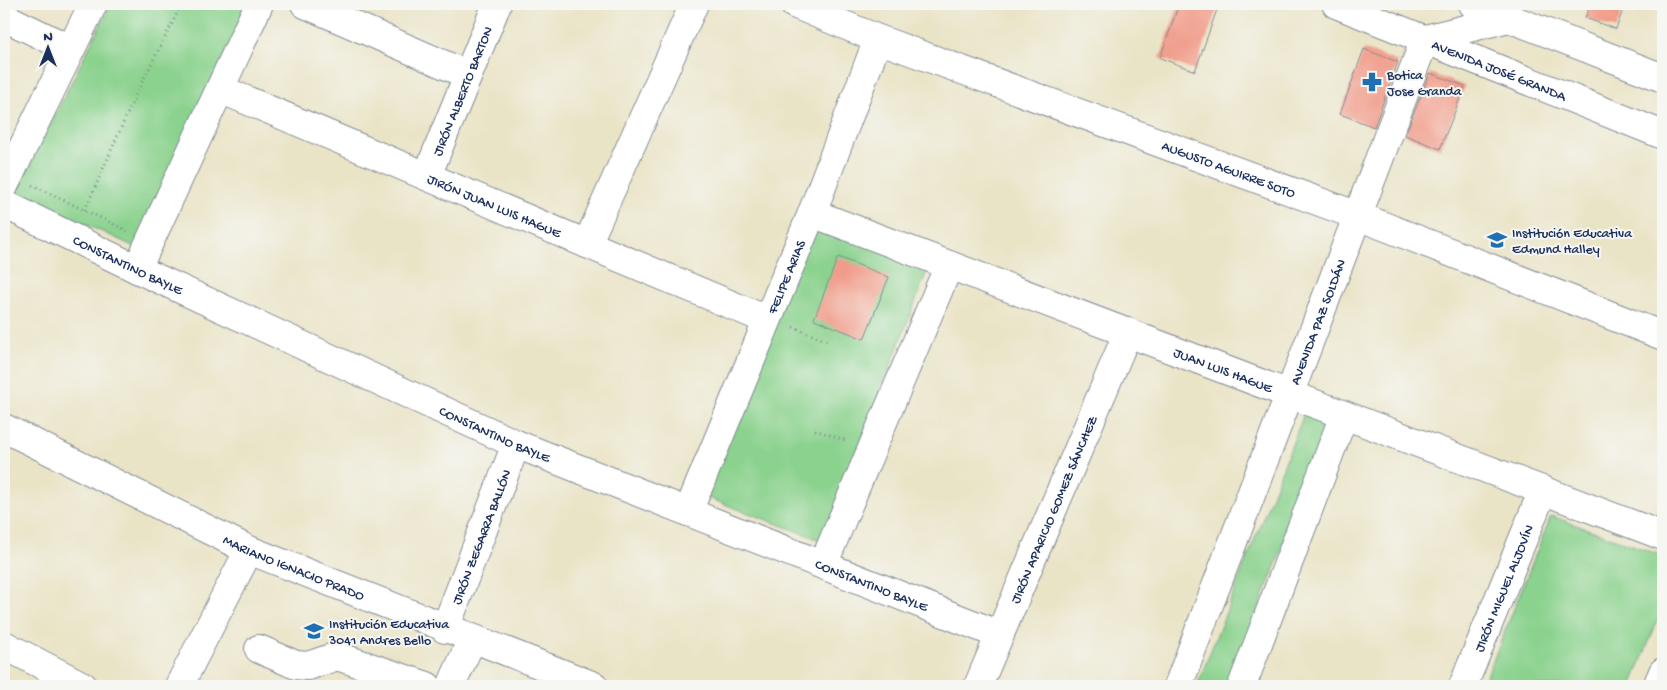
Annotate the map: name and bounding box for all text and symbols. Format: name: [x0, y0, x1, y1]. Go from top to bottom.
north arrow: [22, 22, 72, 72]
street label: JIRÓN ALBERTO BARTON: [430, 24, 498, 159]
text: N: [43, 29, 53, 46]
street label: AVENIDA JOSÉ GRANDA: [1429, 37, 1569, 107]
place label: Botica Jose Granda: [1386, 68, 1463, 101]
pharmacy icon: Botica Jose Granda: [1361, 71, 1383, 93]
street label: AUGUSTO AGUIRRE SOTO: [1159, 138, 1298, 203]
street label: JIRÓN JUAN LUIS HAGUE: [424, 171, 564, 244]
place label: Institución Educativa Edmund Halley: [1512, 226, 1633, 259]
school or university icon: Institución Educativa Edmund Halley: [1486, 229, 1508, 251]
street label: CONSTANTINO BAYLE: [69, 233, 186, 300]
street label: FELIPE ARIAS: [765, 238, 811, 318]
street label: AVENIDA PAZ SOLDÁN: [1288, 257, 1351, 388]
street label: JUAN LUIS HAGUE: [1171, 345, 1276, 398]
street label: CONSTANTINO BAYLE: [436, 404, 553, 468]
street label: JIRÓN APARICIO GOMEZ SÁNCHEZ: [1008, 413, 1103, 607]
street label: JIRÓN ZEGARRA BALLÓN: [449, 467, 516, 608]
street label: JIRÓN MIGUEL ALJOVÍN: [1472, 523, 1539, 655]
street label: MARIANO IGNACIO PRADO: [220, 532, 367, 606]
street label: CONSTANTINO BAYLE: [812, 557, 931, 617]
place label: Institución Educativa 3041 Andres Bello: [328, 617, 450, 650]
school or university icon: Institución Educativa 3041 Andres Bello: [303, 620, 325, 642]

